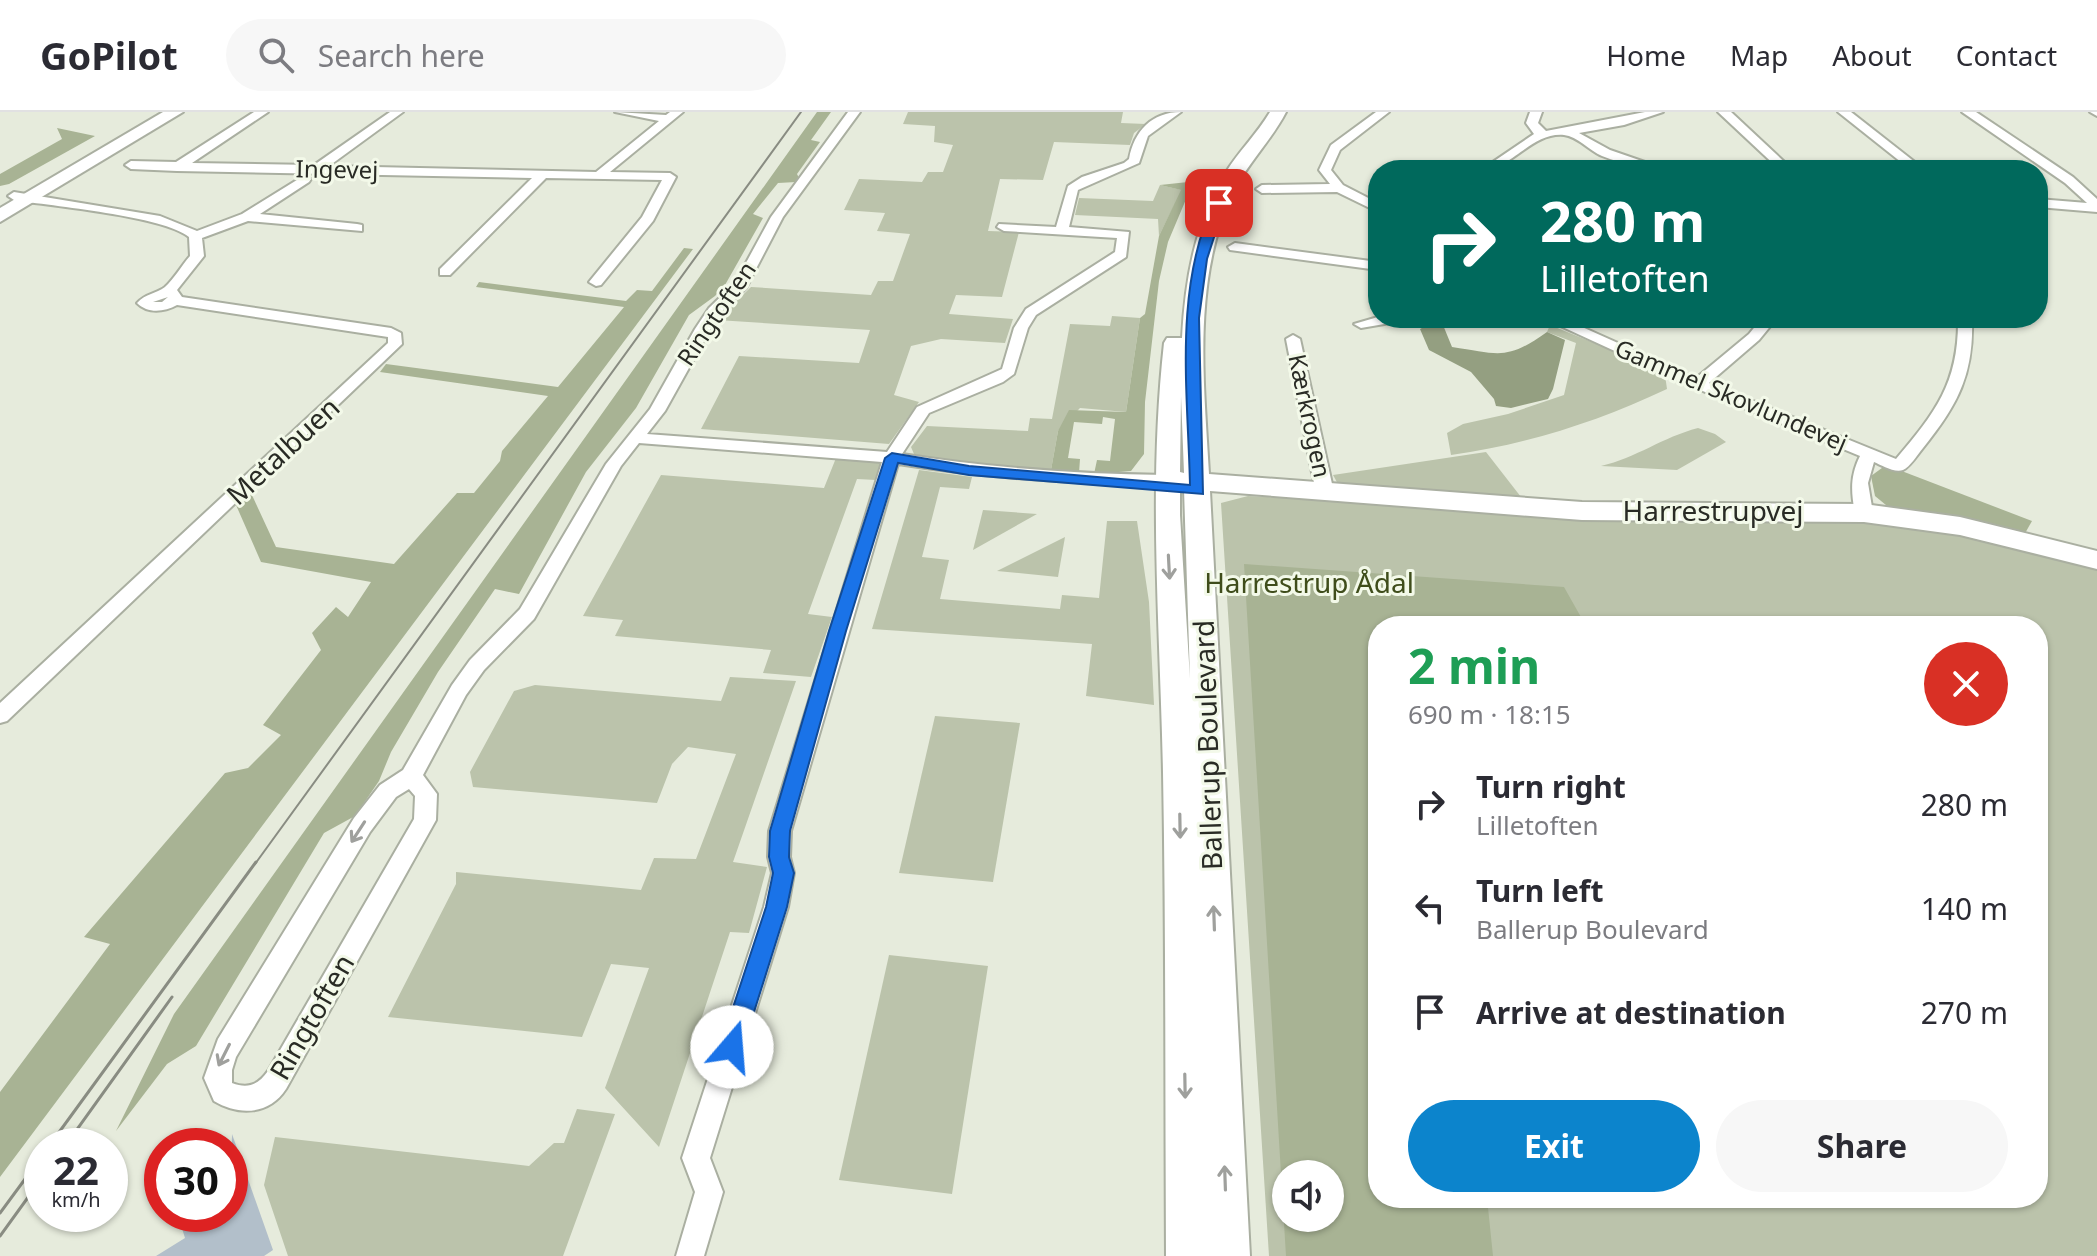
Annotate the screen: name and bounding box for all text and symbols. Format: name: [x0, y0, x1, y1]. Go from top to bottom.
search box: [226, 19, 786, 91]
text: GoPilot: [40, 29, 178, 81]
icon: search: [254, 33, 298, 77]
text: Search here: [318, 35, 485, 76]
text: Home: [1606, 36, 1686, 74]
text: Map: [1730, 36, 1788, 74]
text: About: [1832, 36, 1912, 74]
text: Contact: [1956, 36, 2057, 74]
street label: Ingevej: [295, 151, 379, 186]
pin: [1185, 169, 1253, 237]
icon: arrive: [1197, 181, 1241, 225]
text: 280 m: [1540, 182, 1705, 258]
icon: right: [1408, 192, 1512, 296]
text: Lilletoften: [1540, 254, 1710, 303]
street label: Ringtoften: [669, 255, 763, 372]
street label: Gammel Skovlundevej: [1610, 331, 1853, 459]
street label: Kærkrogen: [1281, 351, 1340, 480]
street label: Metalbuen: [217, 388, 347, 513]
street label: Harrestrupvej: [1622, 491, 1804, 529]
one-way arrow: [1162, 553, 1177, 580]
park label: Harrestrup Ådal: [1204, 563, 1414, 601]
street label: Ballerup Boulevard: [1184, 619, 1230, 871]
text: 2 min: [1408, 633, 1540, 698]
button: close: [1924, 642, 2008, 726]
text: 690 m · 18:15: [1408, 696, 1571, 732]
text: Turn right: [1476, 766, 1626, 807]
icon: right: [1408, 782, 1452, 826]
text: 280 m: [1921, 784, 2008, 825]
text: Lilletoften: [1476, 807, 1599, 843]
one-way arrow: [1173, 812, 1188, 839]
one-way arrow: [349, 820, 366, 842]
text: Turn left: [1476, 870, 1604, 911]
icon: left: [1408, 886, 1452, 930]
text: 140 m: [1921, 888, 2008, 929]
one-way arrow: [1207, 905, 1222, 932]
text: Ballerup Boulevard: [1476, 911, 1709, 947]
street label: Ringtoften: [260, 947, 362, 1086]
icon: arrive: [1408, 990, 1452, 1034]
text: Arrive at destination: [1476, 992, 1786, 1033]
text: 270 m: [1921, 992, 2008, 1033]
position arrow: [690, 1005, 774, 1089]
one-way arrow: [216, 1042, 231, 1066]
one-way arrow: [1178, 1072, 1193, 1099]
button: Exit: [1408, 1100, 1700, 1192]
button: Share: [1716, 1100, 2008, 1192]
speed limit sign: 30: [144, 1128, 248, 1232]
text: 22: [53, 1142, 99, 1197]
map controls: [1272, 1160, 1344, 1232]
button: sound: [1272, 1160, 1344, 1232]
one-way arrow: [1217, 1165, 1232, 1192]
text: km/h: [51, 1186, 101, 1213]

